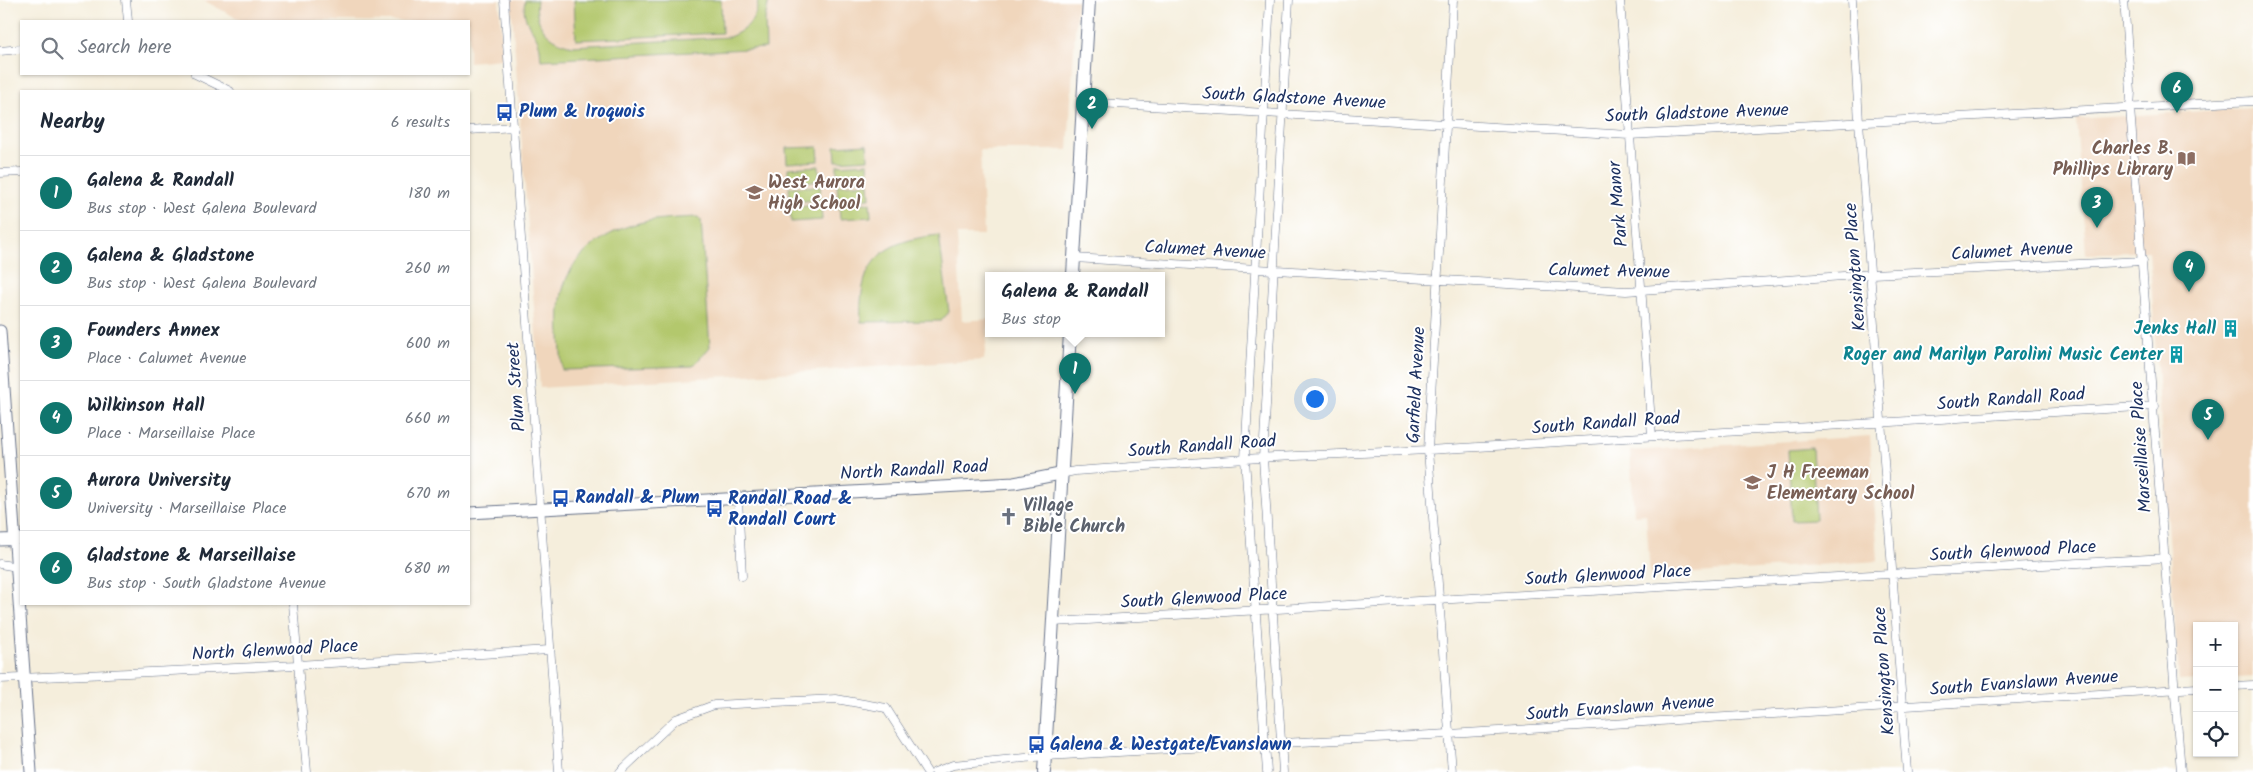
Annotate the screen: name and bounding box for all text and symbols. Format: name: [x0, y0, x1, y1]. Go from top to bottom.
search box: [20, 20, 470, 75]
text: Search here: [78, 33, 172, 63]
icon: search: [38, 34, 66, 62]
pin: 6: [2161, 72, 2193, 113]
street label: South Gladstone Avenue: [1201, 80, 1387, 118]
pin: 2: [1076, 88, 1108, 129]
street label: South Gladstone Avenue: [1605, 96, 1789, 132]
place label: Plum & Iroquois: [519, 98, 645, 127]
bus stop icon: Plum & Iroquois: [495, 102, 515, 122]
text: Nearby: [40, 106, 105, 139]
text: 6 results: [391, 110, 450, 135]
place label: Charles B. Phillips Library: [2053, 135, 2174, 185]
library icon: Charles B. Phillips Library: [2177, 149, 2197, 169]
street label: Park Manor: [1601, 159, 1637, 248]
text: Galena & Randall: [87, 166, 234, 196]
place label: West Aurora High School: [768, 169, 865, 219]
text: 1: [54, 181, 58, 206]
text: 180 m: [408, 181, 450, 206]
school or university icon: West Aurora High School: [744, 183, 764, 203]
pin: 3: [2081, 187, 2113, 228]
text: Bus stop · West Galena Boulevard: [87, 196, 316, 221]
street label: Kensington Place: [1837, 202, 1875, 332]
street label: Calumet Avenue: [1143, 233, 1267, 269]
street label: Calumet Avenue: [1950, 234, 2074, 270]
text: Galena & Gladstone: [87, 241, 254, 271]
pin: 4: [2173, 251, 2205, 292]
text: 2: [51, 256, 61, 281]
text: 260 m: [405, 256, 450, 281]
street label: Calumet Avenue: [1548, 256, 1670, 288]
text: Bus stop · West Galena Boulevard: [87, 271, 316, 296]
popup: [985, 272, 1165, 337]
text: Galena & Randall: [1002, 277, 1148, 307]
text: Bus stop: [1002, 307, 1061, 332]
place label: Jenks Hall: [2134, 315, 2216, 344]
text: Founders Annex: [87, 316, 220, 346]
building icon: Jenks Hall: [2220, 319, 2240, 339]
street label: Garfield Avenue: [1399, 326, 1435, 444]
text: 3: [52, 331, 60, 356]
text: 600 m: [406, 331, 450, 356]
street label: Plum Street: [499, 340, 535, 433]
place label: Roger and Marilyn Parolini Music Center: [1843, 341, 2164, 370]
building icon: Roger and Marilyn Parolini Music Center: [2167, 345, 2187, 365]
text: Place · Calumet Avenue: [87, 346, 246, 371]
pin: 1: [1059, 353, 1091, 394]
street label: South Randall Road: [1936, 380, 2087, 420]
street label: Marseillaise Place: [2123, 380, 2161, 514]
your location: [1302, 386, 1328, 412]
text: Wilkinson Hall: [87, 391, 204, 421]
pin: 5: [2192, 399, 2224, 440]
street label: South Randall Road: [1531, 404, 1682, 444]
text: 4: [52, 406, 60, 431]
text: 660 m: [405, 406, 450, 431]
text: Place · Marseillaise Place: [87, 421, 255, 446]
street label: South Randall Road: [1127, 427, 1278, 467]
street label: North Randall Road: [839, 453, 990, 489]
place label: J H Freeman Elementary School: [1767, 459, 1914, 509]
text: Aurora University: [87, 466, 231, 496]
school or university icon: J H Freeman Elementary School: [1743, 473, 1763, 493]
text: 5: [52, 481, 60, 506]
text: 670 m: [407, 481, 450, 506]
place label: Randall & Plum: [575, 484, 700, 513]
place label: Randall Road & Randall Court: [728, 485, 852, 535]
bus stop icon: Randall & Plum: [551, 488, 571, 508]
place label: Village Bible Church: [1023, 492, 1125, 542]
text: University · Marseillaise Place: [87, 496, 286, 521]
bus stop icon: Randall Road & Randall Court: [704, 499, 724, 519]
church icon: Village Bible Church: [999, 506, 1019, 526]
street label: South Glenwood Place: [1929, 533, 2097, 571]
text: Gladstone & Marseillaise: [87, 541, 296, 571]
text: 6: [52, 556, 60, 581]
text: 680 m: [404, 556, 450, 581]
street label: South Glenwood Place: [1524, 557, 1692, 595]
text: Bus stop · South Gladstone Avenue: [87, 571, 326, 596]
street label: South Glenwood Place: [1120, 580, 1288, 618]
street label: Kensington Place: [1866, 606, 1904, 736]
map controls: [2193, 622, 2238, 757]
button: +: [2193, 622, 2238, 667]
street label: North Glenwood Place: [191, 632, 359, 670]
street label: South Evanslawn Avenue: [1929, 663, 2119, 705]
button: −: [2193, 667, 2238, 712]
street label: South Evanslawn Avenue: [1525, 688, 1715, 730]
button: locate: [2193, 712, 2238, 757]
place label: Galena & Westgate/Evanslawn: [1050, 731, 1292, 760]
bus stop icon: Galena & Westgate/Evanslawn: [1026, 735, 1046, 755]

